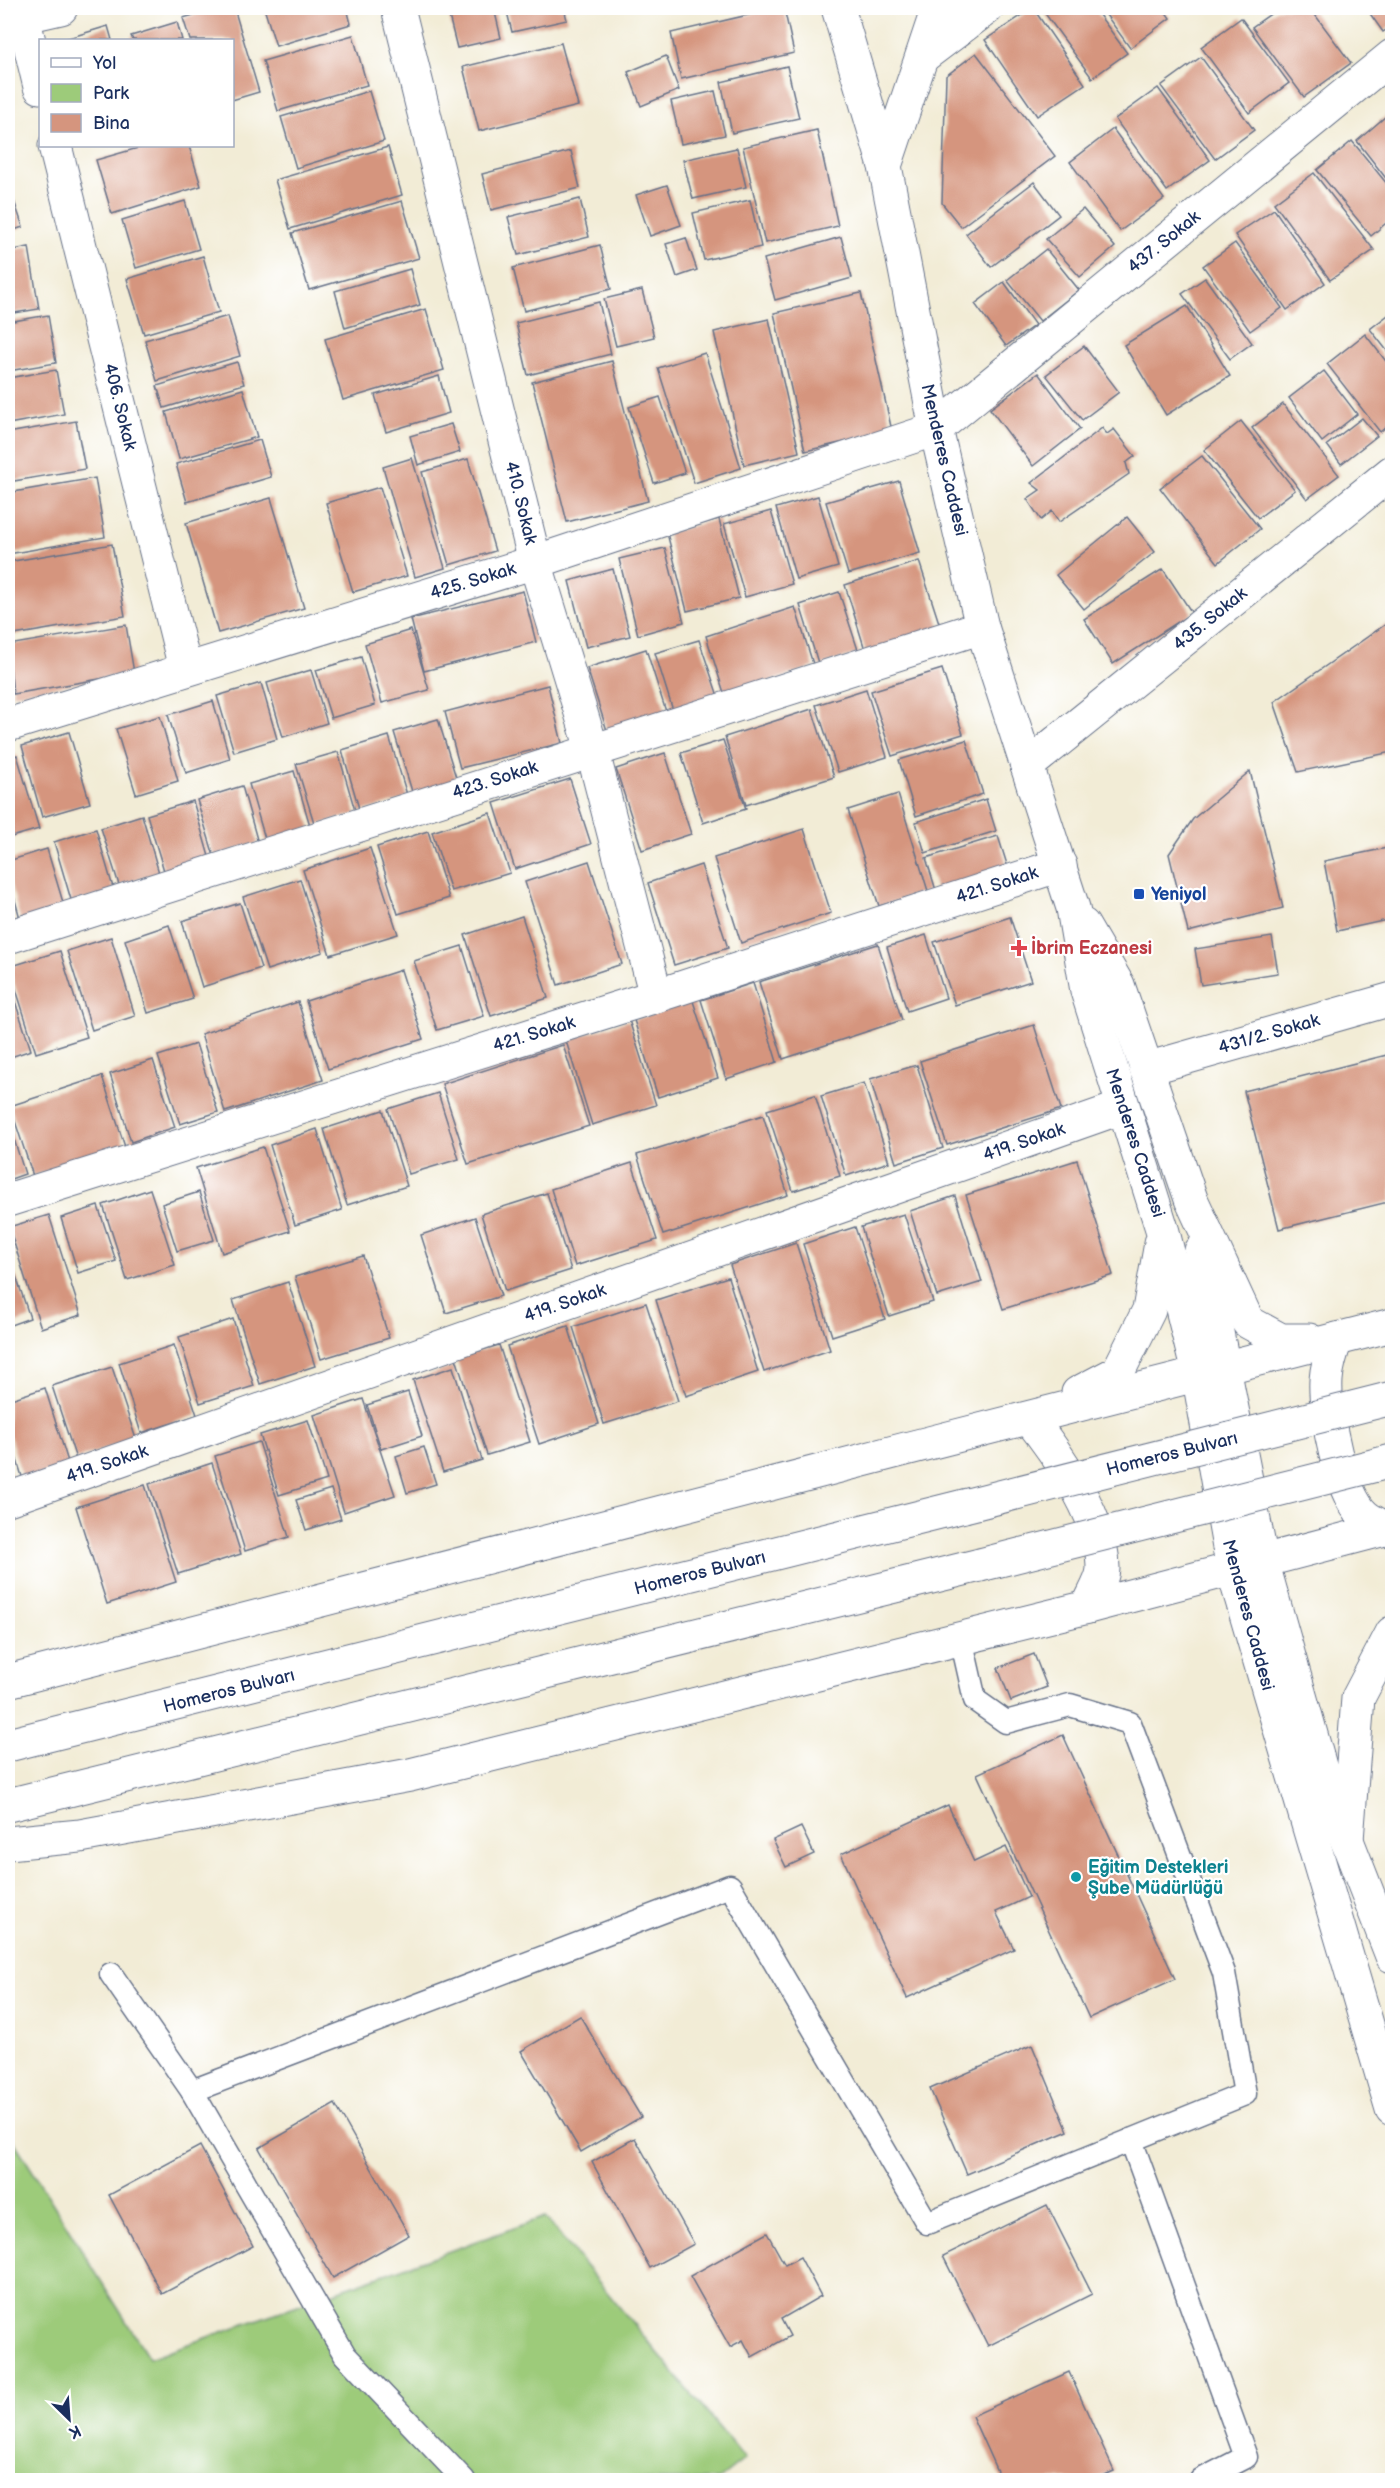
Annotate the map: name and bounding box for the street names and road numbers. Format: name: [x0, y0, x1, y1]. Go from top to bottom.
street label: 437. Sokak: [1123, 206, 1205, 278]
street label: 406. Sokak: [99, 361, 141, 453]
street label: Menderes Caddesi: [916, 382, 972, 538]
street label: 410. Sokak: [501, 459, 542, 547]
street label: 425. Sokak: [428, 558, 519, 604]
street label: 435. Sokak: [1169, 583, 1251, 655]
street label: 423. Sokak: [449, 756, 541, 804]
street label: 421. Sokak: [953, 862, 1041, 908]
street label: 431/2. Sokak: [1216, 1009, 1322, 1058]
street label: 421. Sokak: [490, 1011, 578, 1056]
street label: Menderes Caddesi: [1101, 1066, 1169, 1220]
street label: 419. Sokak: [980, 1118, 1068, 1166]
street label: 419. Sokak: [521, 1279, 609, 1327]
street label: Homeros Bulvarı: [1104, 1428, 1240, 1480]
street label: 419. Sokak: [63, 1440, 151, 1488]
street label: Menderes Caddesi: [1218, 1537, 1278, 1693]
street label: Homeros Bulvarı: [632, 1547, 768, 1599]
street label: Homeros Bulvarı: [161, 1665, 297, 1717]

